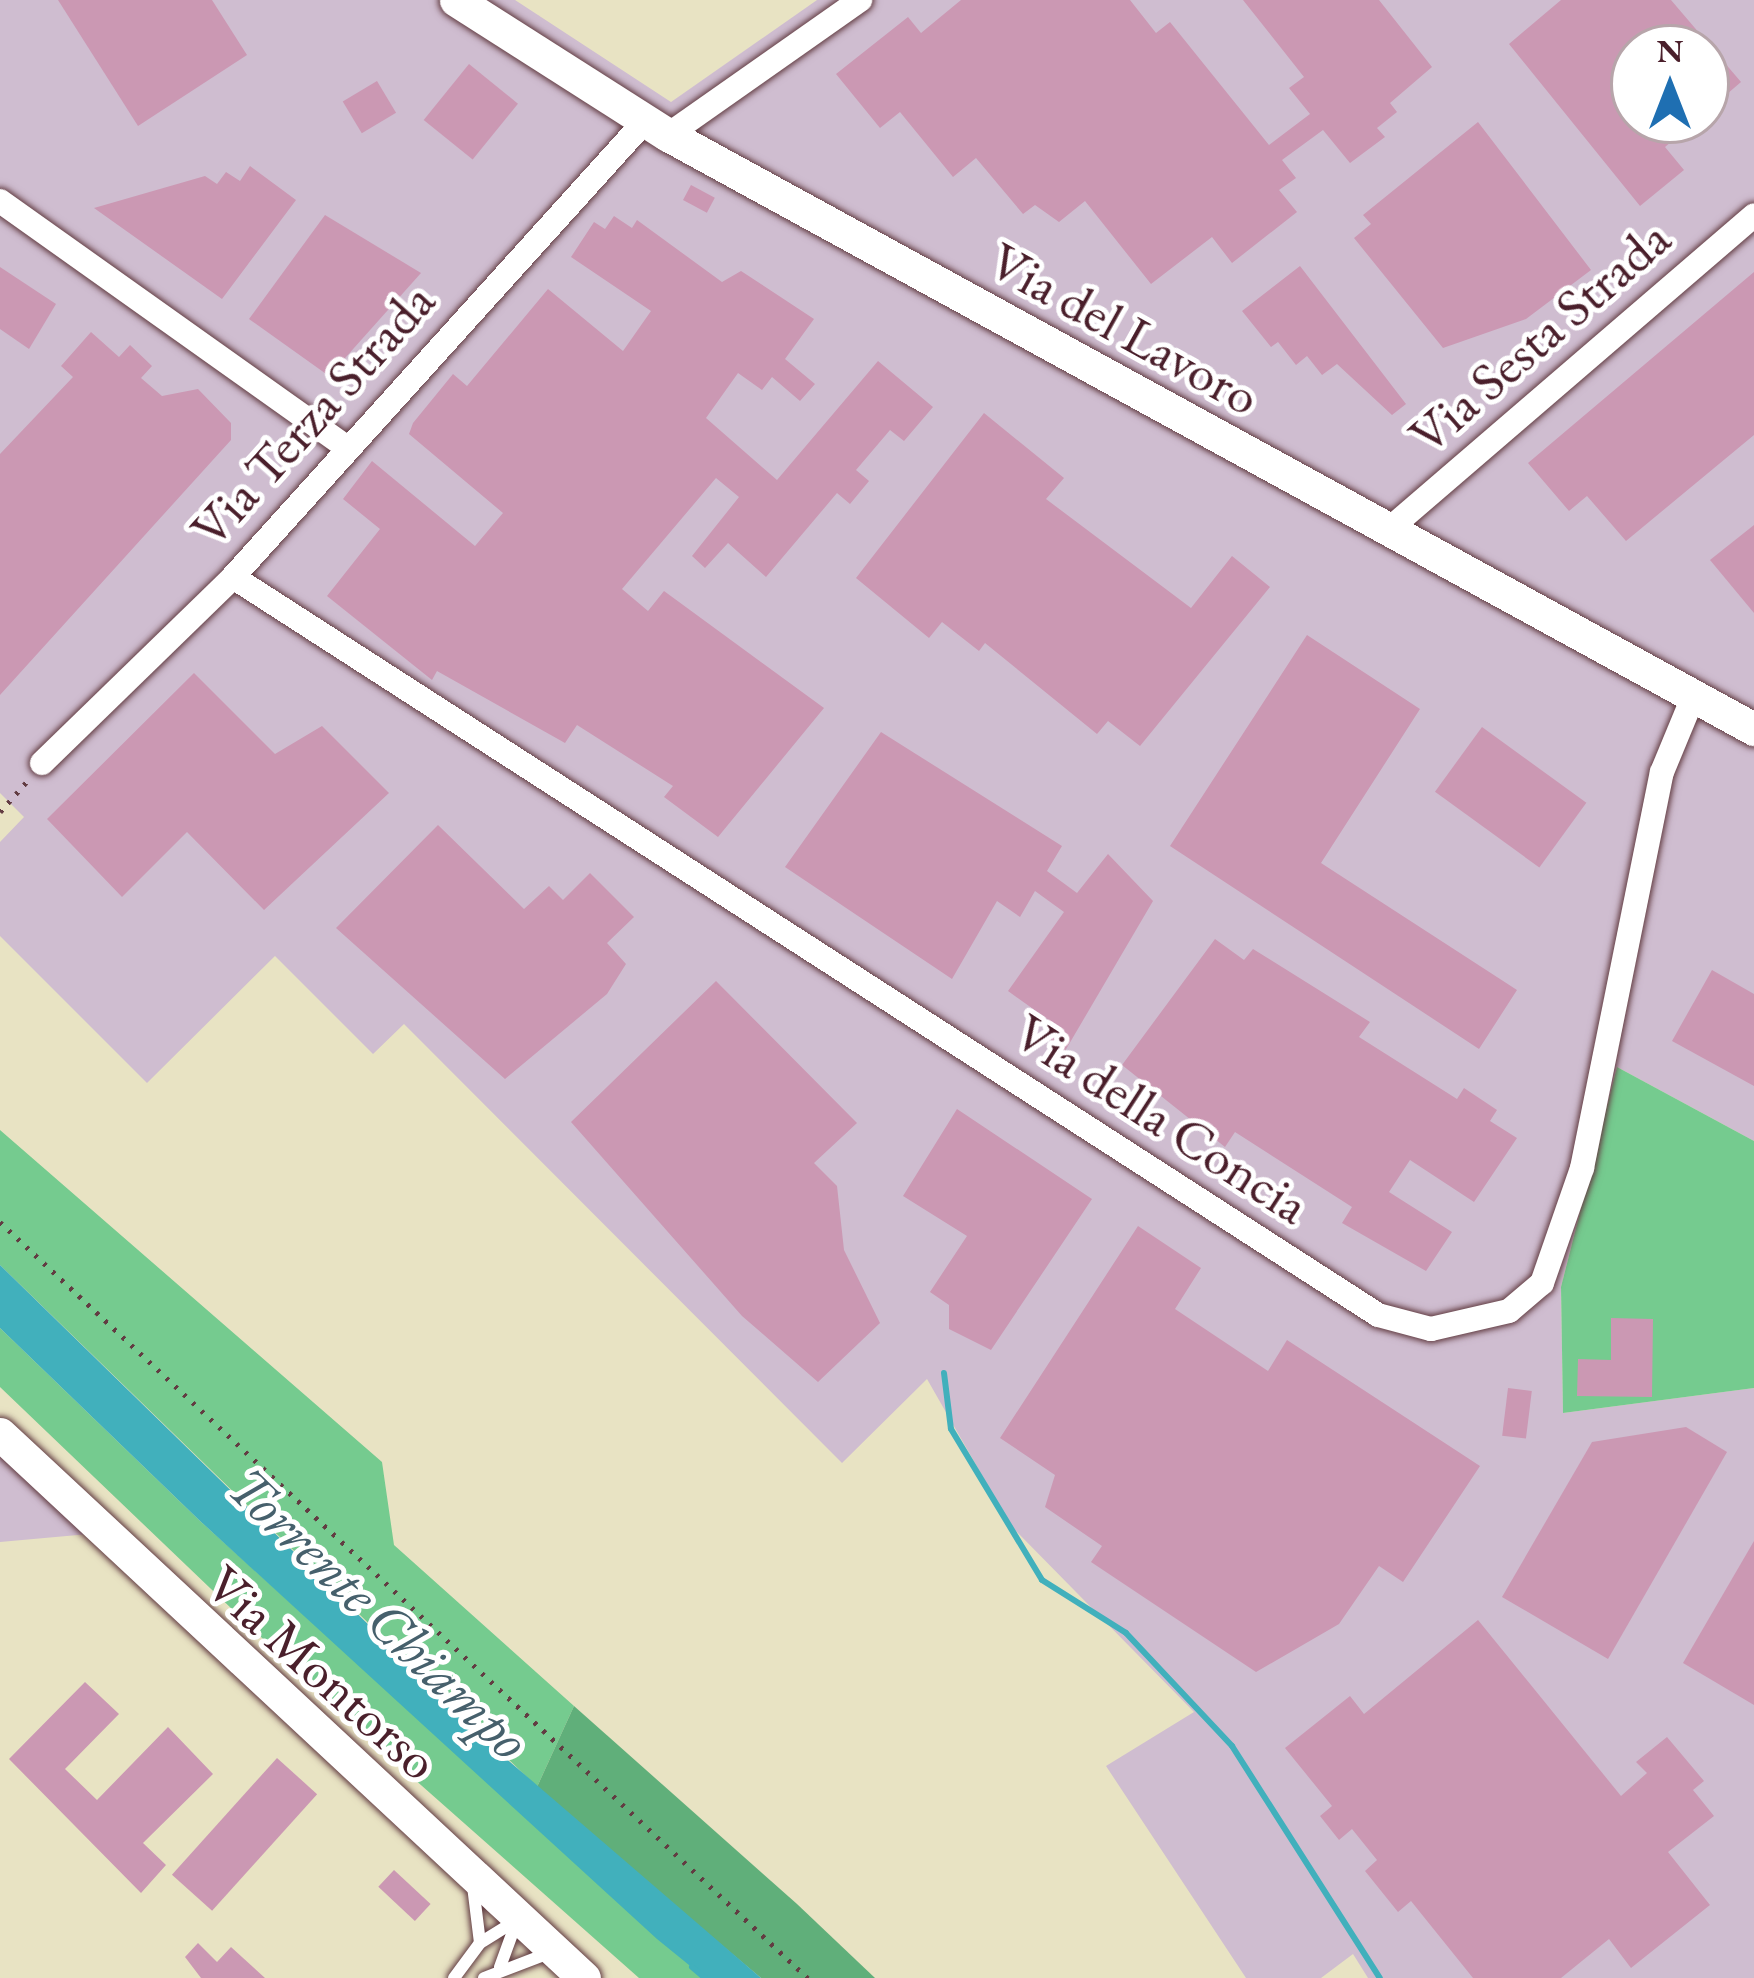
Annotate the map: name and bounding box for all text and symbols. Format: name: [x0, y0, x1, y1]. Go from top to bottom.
north arrow: [1610, 24, 1730, 144]
text: N: [1657, 29, 1683, 72]
street label: Via Sesta Strada: [1395, 205, 1683, 467]
street label: Via del Lavoro: [979, 227, 1271, 429]
street label: Via Terza Strada: [176, 268, 448, 560]
street label: Via della Concia: [1003, 999, 1321, 1237]
water label: Torrente Chiampo: [214, 1452, 544, 1774]
street label: Via Montorso: [194, 1551, 452, 1793]

